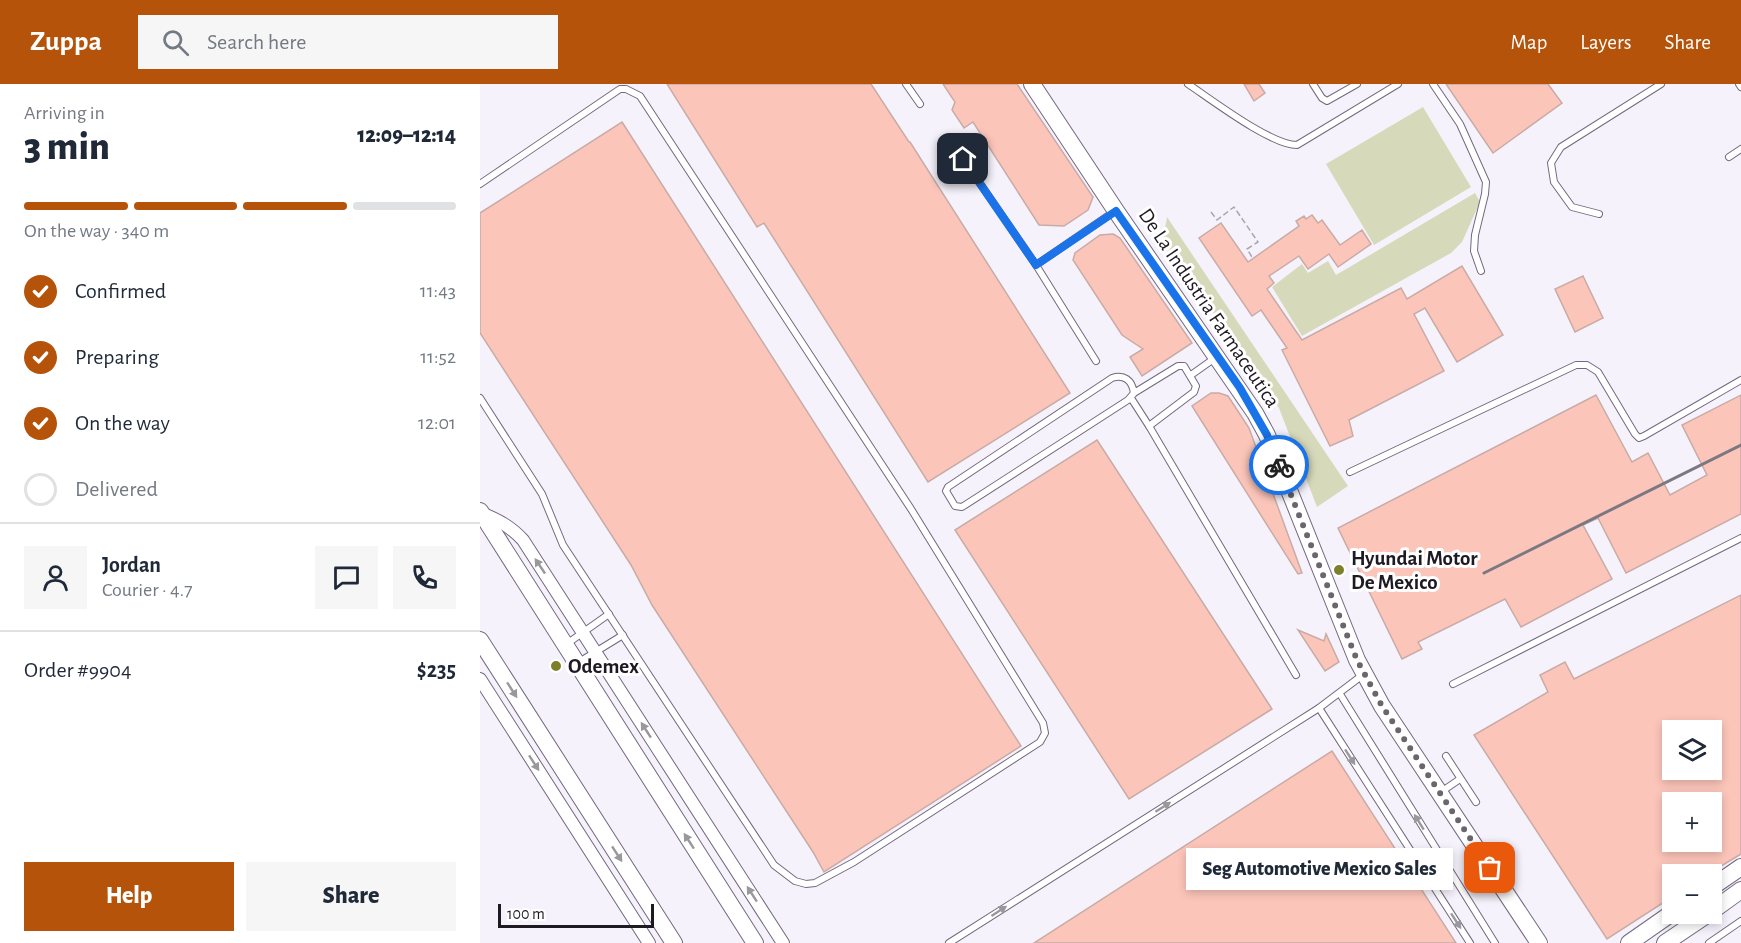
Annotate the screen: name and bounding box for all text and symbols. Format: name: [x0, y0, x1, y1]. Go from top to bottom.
search box: [138, 15, 558, 69]
icon: search: [159, 26, 192, 59]
text: Zuppa: [30, 28, 102, 56]
text: Search here: [207, 31, 307, 53]
text: Map: [1511, 32, 1547, 53]
text: Layers: [1580, 32, 1631, 53]
text: Share: [1664, 32, 1711, 53]
text: Arriving in: [24, 103, 105, 123]
text: 12:09–12:14: [357, 124, 456, 146]
text: 3 min: [24, 128, 110, 167]
pin: [937, 133, 988, 184]
icon: home: [946, 142, 979, 175]
street label: De La Industria Farmaceutica: [1135, 205, 1284, 412]
text: On the way · 340 m: [24, 221, 169, 241]
icon: check: [24, 275, 57, 308]
text: Confirmed: [75, 280, 166, 302]
text: 11:43: [420, 281, 456, 301]
icon: check: [24, 341, 57, 374]
text: Preparing: [75, 346, 159, 368]
text: 11:52: [420, 347, 456, 367]
icon: check: [24, 407, 57, 440]
text: On the way: [75, 412, 170, 434]
text: 12:01: [418, 413, 456, 433]
courier: [1249, 435, 1309, 495]
icon: bike: [1263, 449, 1296, 482]
text: Delivered: [75, 478, 158, 500]
button: person: [24, 546, 87, 609]
button: chat: [315, 546, 378, 609]
button: phone: [393, 546, 456, 609]
place label: Hyundai Motor De Mexico: [1351, 548, 1478, 593]
text: Jordan: [102, 554, 161, 576]
one-way arrow: [535, 558, 546, 574]
marker: Hyundai Motor De Mexico: [1332, 563, 1346, 577]
text: Courier · 4.7: [102, 580, 193, 600]
place label: Odemex: [568, 656, 639, 677]
text: Order #9904: [24, 659, 132, 681]
text: $235: [417, 659, 456, 681]
marker: Odemex: [549, 659, 563, 673]
one-way arrow: [506, 682, 517, 698]
map controls: [1662, 720, 1722, 924]
button: layers: [1662, 720, 1722, 780]
one-way arrow: [641, 722, 652, 738]
one-way arrow: [1345, 749, 1356, 766]
one-way arrow: [529, 755, 540, 771]
button: +: [1662, 792, 1722, 852]
one-way arrow: [1155, 801, 1171, 812]
one-way arrow: [1414, 814, 1425, 830]
one-way arrow: [684, 833, 695, 849]
pin: [1464, 842, 1515, 893]
one-way arrow: [611, 846, 622, 862]
callout: Seg Automotive Mexico Sales: [1187, 847, 1454, 889]
icon: bag: [1473, 851, 1506, 884]
text: Seg Automotive Mexico Sales: [1202, 859, 1437, 879]
button: Help: [24, 862, 234, 931]
button: Share: [246, 862, 456, 931]
button: −: [1662, 864, 1722, 924]
one-way arrow: [746, 886, 757, 902]
scale bar: [498, 901, 654, 928]
text: 100 m: [507, 906, 545, 922]
one-way arrow: [990, 906, 1007, 917]
one-way arrow: [1451, 913, 1462, 929]

